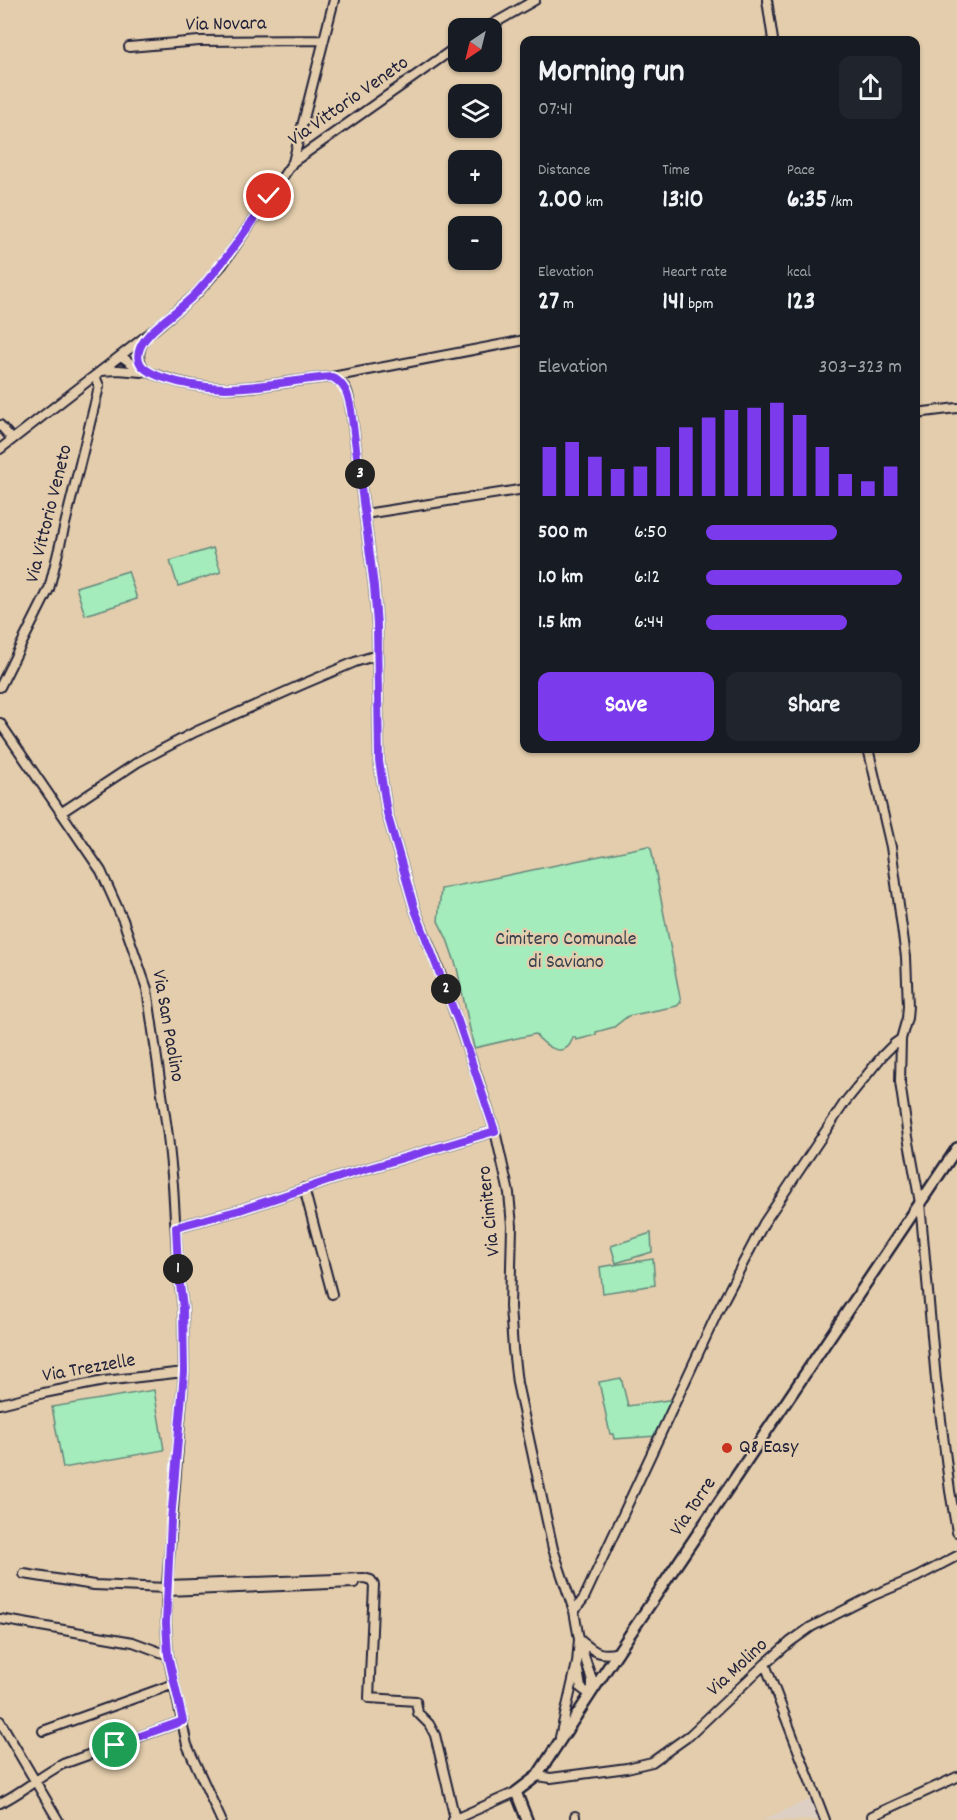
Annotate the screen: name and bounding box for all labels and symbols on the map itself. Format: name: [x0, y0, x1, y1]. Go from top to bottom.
street label: Via Novara: [185, 10, 267, 40]
north arrow: [448, 18, 502, 72]
street label: Via Vittorio Veneto: [283, 50, 415, 154]
pin: [243, 170, 294, 221]
street label: Via Vittorio Veneto: [19, 442, 81, 586]
pin: 3: [345, 459, 375, 489]
park label: Cimitero Comunale di Saviano: [495, 926, 637, 977]
street label: Via San Paolino: [143, 968, 191, 1084]
pin: 2: [431, 974, 461, 1004]
street label: Via Cimitero: [471, 1164, 509, 1258]
pin: 1: [163, 1254, 193, 1284]
street label: Via Trezzelle: [40, 1347, 138, 1391]
place label: Q8 Easy: [739, 1434, 799, 1462]
marker: Q8 Easy: [720, 1441, 734, 1455]
street label: Via Torre: [664, 1472, 724, 1542]
street label: Via Molino: [701, 1632, 775, 1704]
pin: [89, 1719, 140, 1770]

